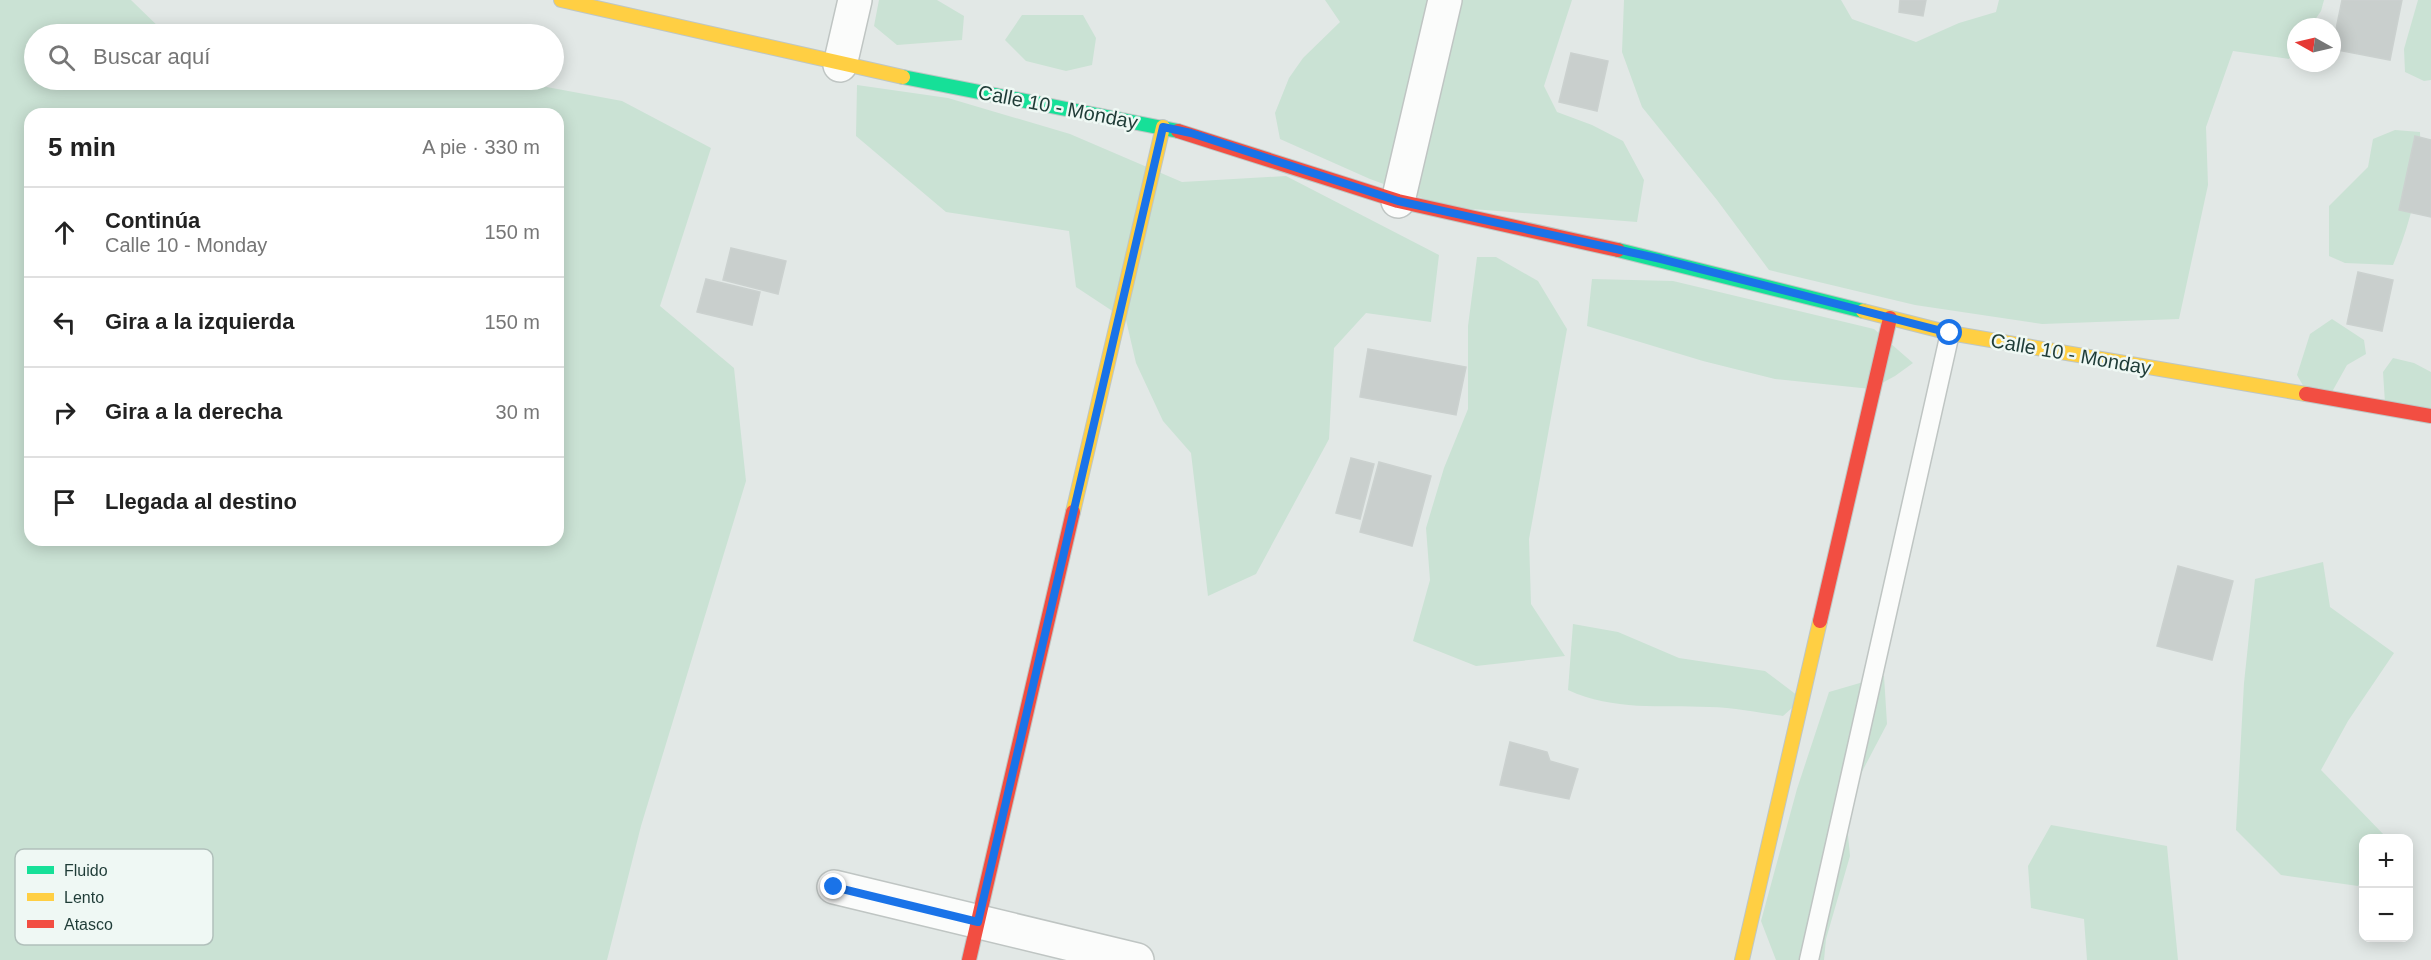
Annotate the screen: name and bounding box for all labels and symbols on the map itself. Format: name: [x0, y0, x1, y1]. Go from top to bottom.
north arrow: [2287, 18, 2341, 72]
street label: Calle 10 - Monday: [976, 81, 1140, 133]
route start: [1936, 319, 1962, 345]
street label: Calle 10 - Monday: [1989, 329, 2153, 379]
legend: [15, 849, 213, 945]
text: Fluido: [64, 862, 108, 879]
route end: [820, 873, 846, 899]
text: Lento: [64, 889, 104, 906]
text: Atasco: [64, 916, 113, 933]

